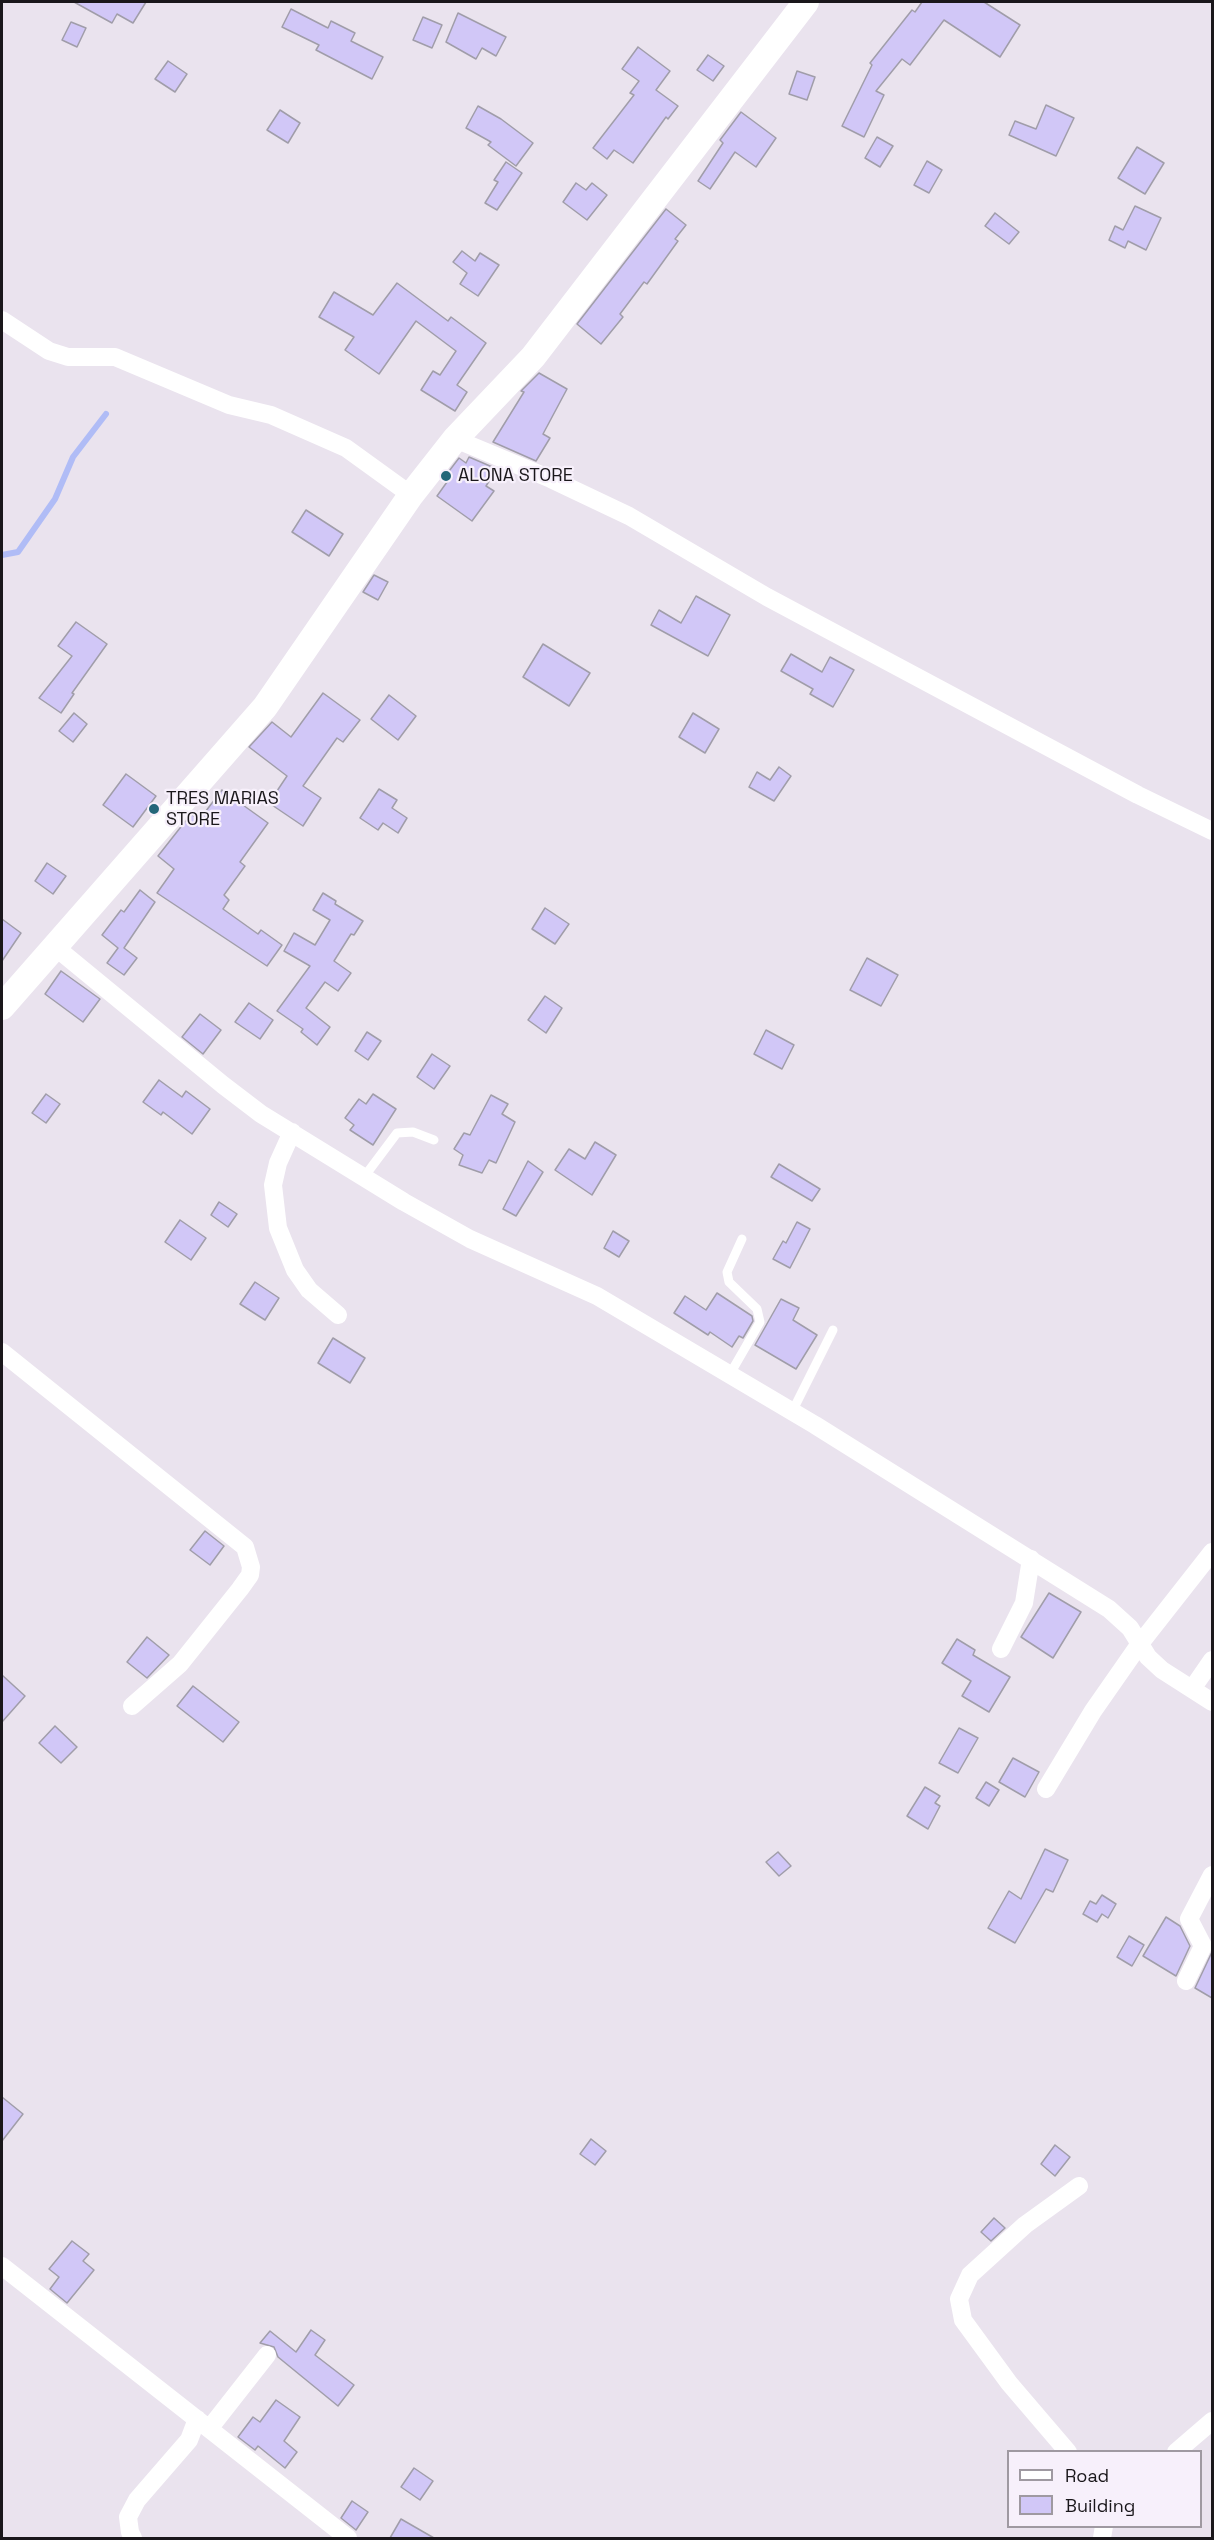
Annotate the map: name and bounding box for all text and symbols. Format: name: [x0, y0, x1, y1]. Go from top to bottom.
place label: ALONA STORE: [458, 465, 573, 487]
marker: ALONA STORE: [439, 469, 453, 483]
place label: TRES MARIAS STORE: [166, 788, 279, 830]
marker: TRES MARIAS STORE: [147, 802, 161, 816]
legend: [1007, 2450, 1202, 2528]
text: Road: [1065, 2464, 1109, 2487]
text: Building: [1065, 2494, 1135, 2517]

